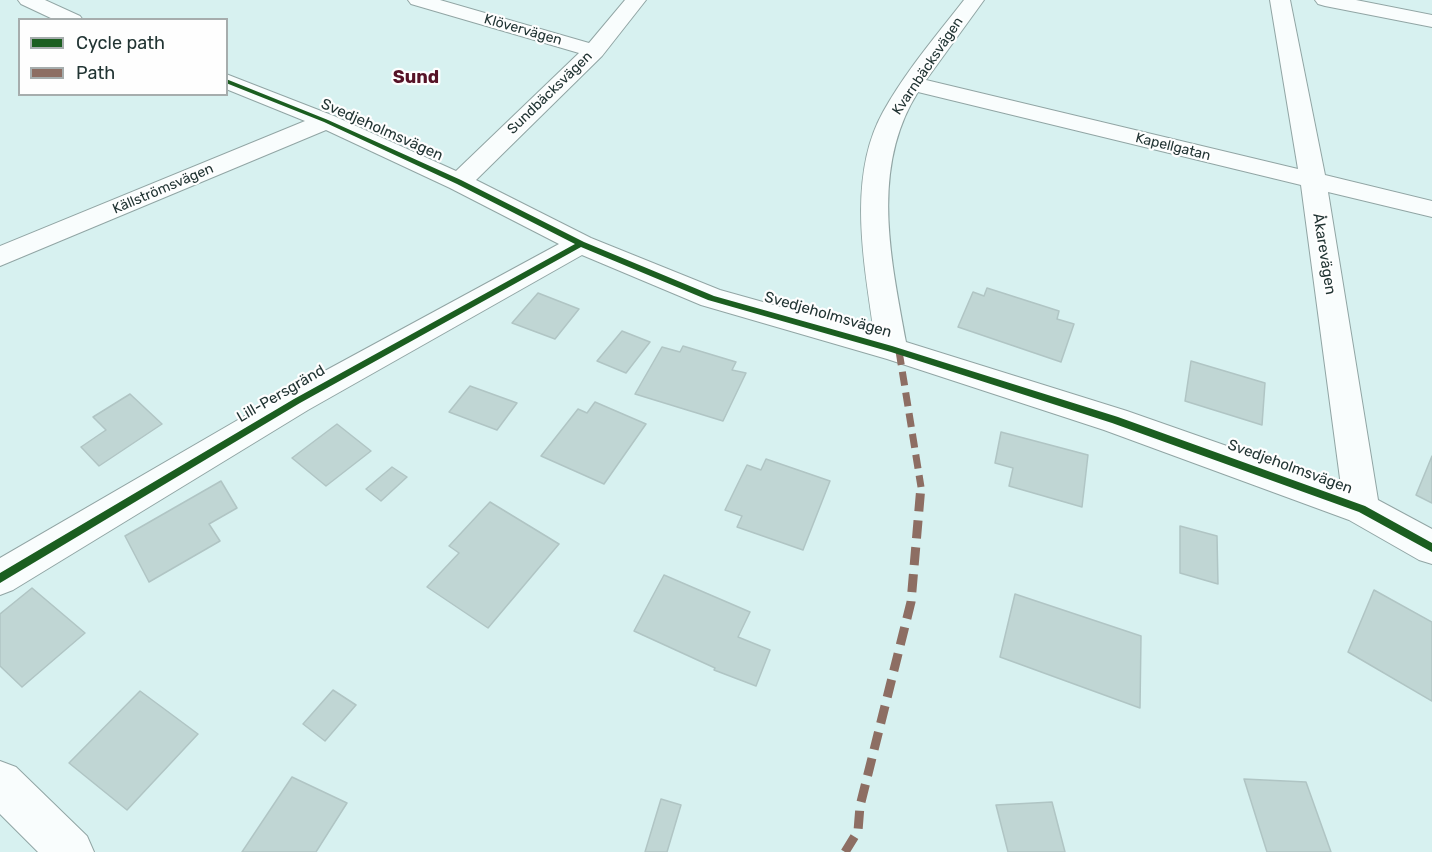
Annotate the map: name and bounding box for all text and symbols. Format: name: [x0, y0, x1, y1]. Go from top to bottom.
street label: Klövervägen: [482, 11, 564, 49]
street label: Kvarnbäcksvägen: [889, 14, 967, 118]
legend: [18, 18, 228, 96]
text: Cycle path: [76, 32, 165, 54]
street label: Sundbäcksvägen: [504, 48, 596, 138]
text: Path: [76, 62, 115, 84]
district label: Sund: [393, 67, 439, 89]
street label: Svedjeholmsvägen: [318, 95, 446, 165]
street label: Kapellgatan: [1134, 130, 1212, 164]
street label: Källströmsvägen: [110, 160, 216, 218]
street label: Åkarevägen: [1309, 212, 1339, 296]
street label: Svedjeholmsvägen: [762, 288, 894, 342]
street label: Lill-Persgränd: [234, 362, 328, 426]
street label: Svedjeholmsvägen: [1225, 436, 1355, 498]

